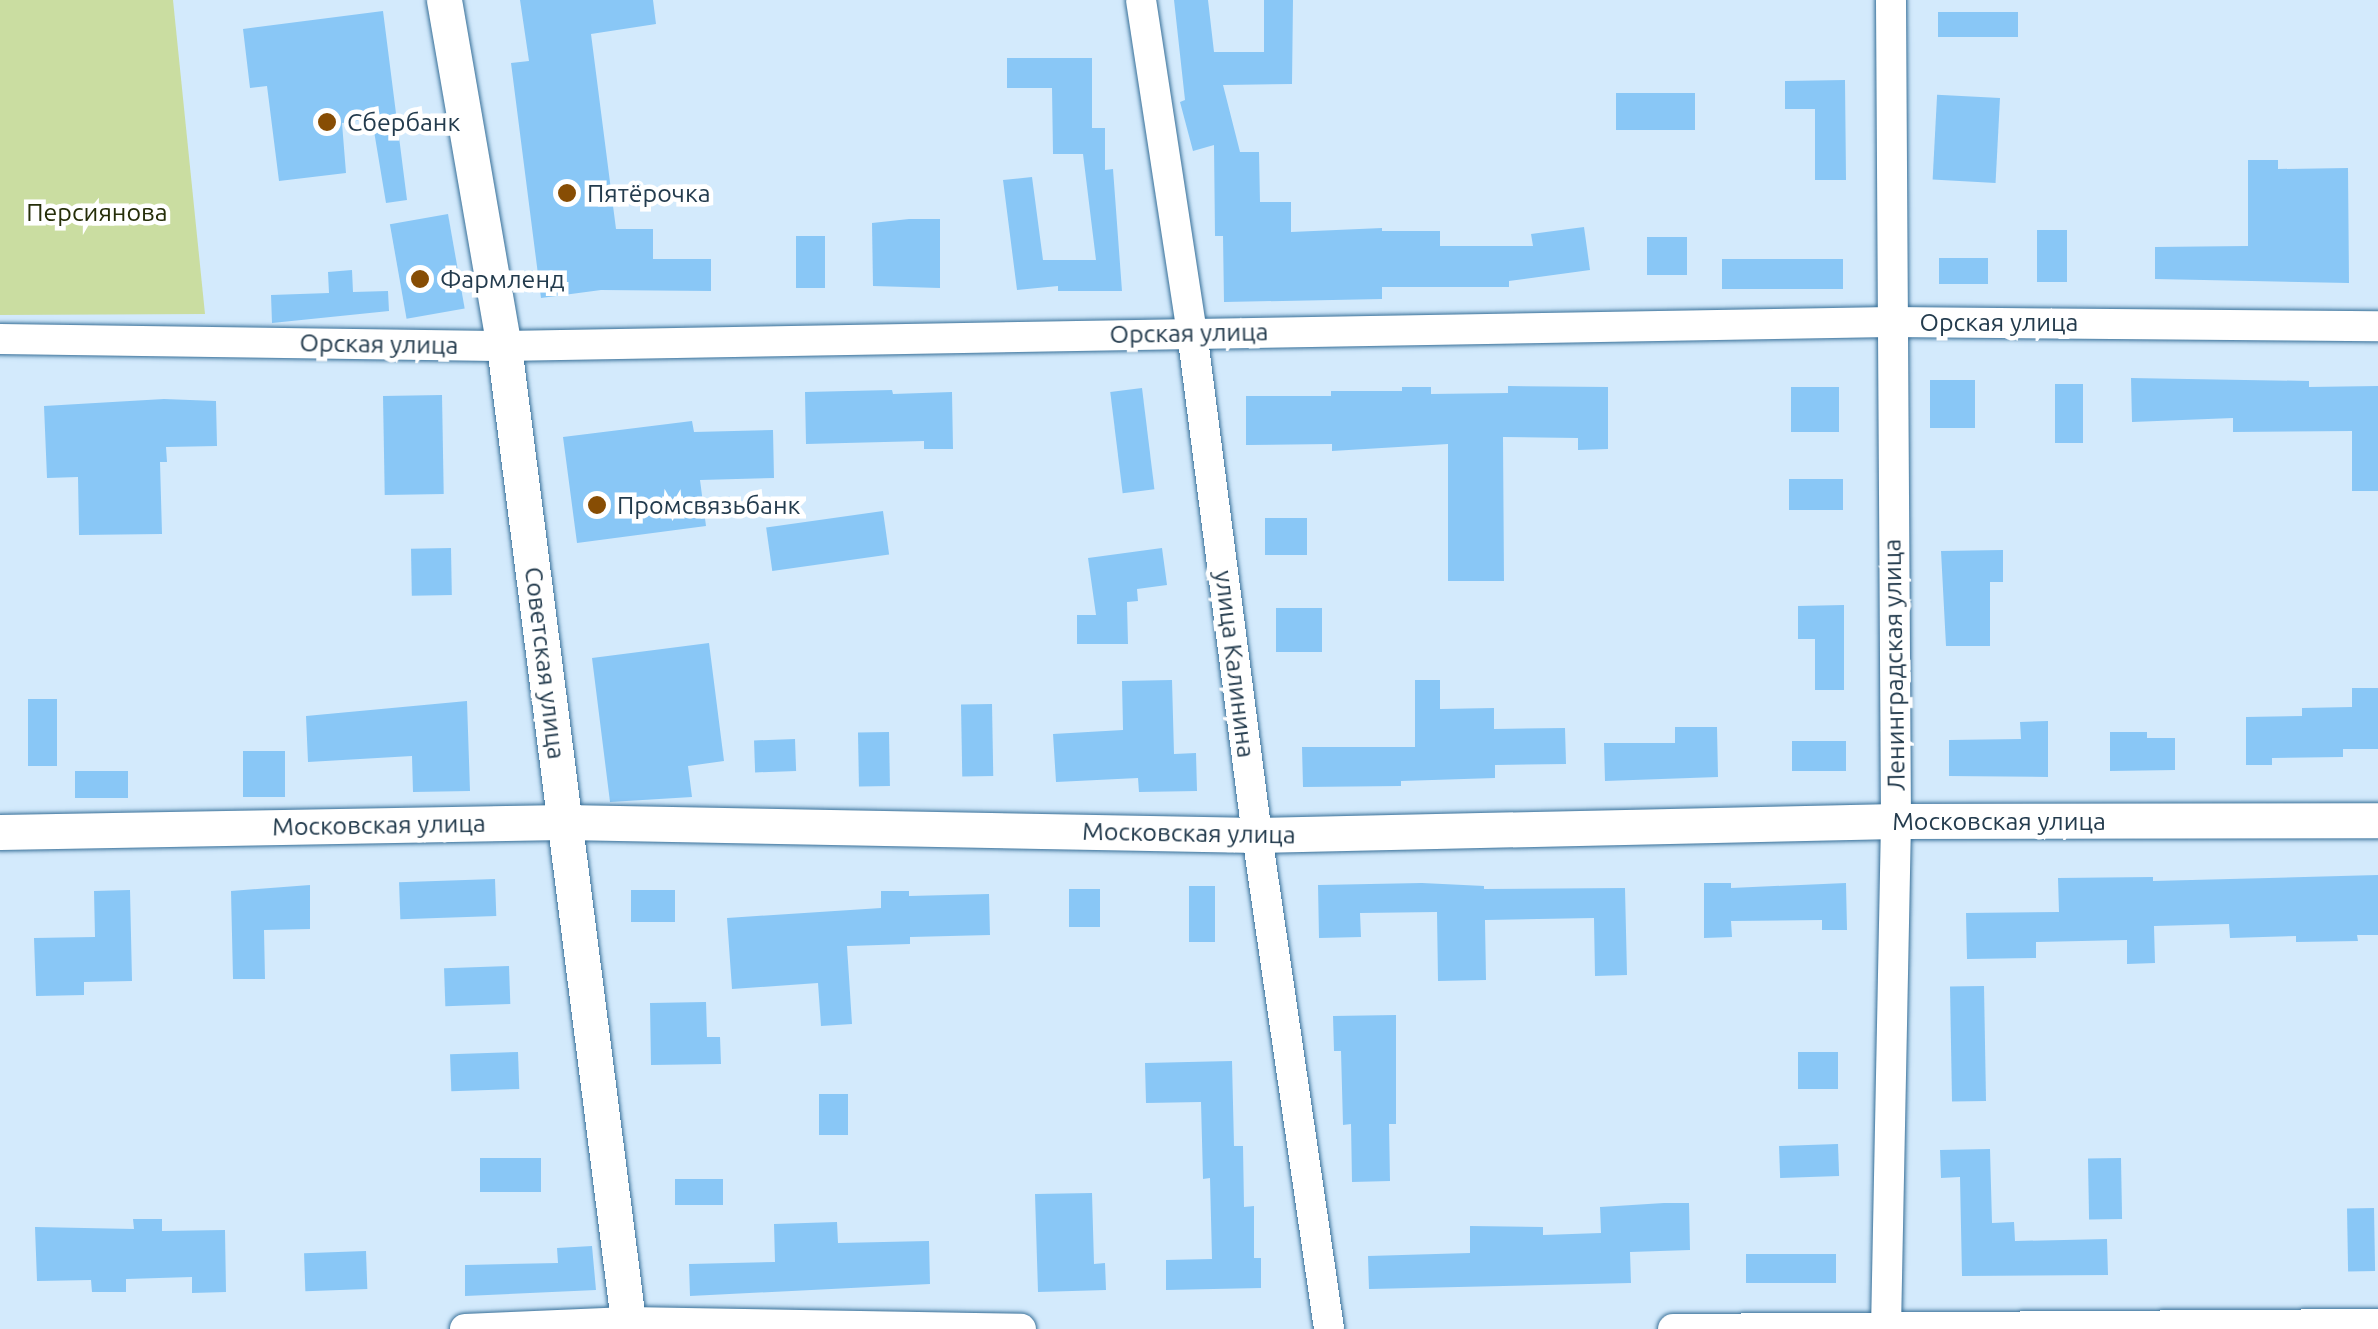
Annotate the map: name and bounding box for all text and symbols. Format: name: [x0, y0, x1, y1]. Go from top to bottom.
place label: Сбербанк: [347, 107, 460, 137]
marker: Сбербанк: [316, 111, 338, 133]
place label: Пятёрочка: [587, 178, 711, 208]
marker: Пятёрочка: [556, 182, 578, 204]
park label: Персиянова: [26, 197, 168, 227]
place label: Фармленд: [440, 264, 565, 294]
marker: Фармленд: [409, 268, 431, 290]
street label: Орская улица: [1920, 307, 2078, 337]
street label: Орская улица: [1109, 317, 1269, 349]
street label: Орская улица: [299, 328, 459, 360]
place label: Промсвязьбанк: [617, 490, 800, 520]
marker: Промсвязьбанк: [586, 494, 608, 516]
street label: Ленинградская улица: [1877, 539, 1911, 791]
street label: Советская улица: [518, 565, 572, 761]
street label: улица Калинина: [1209, 569, 1261, 759]
street label: Московская улица: [1892, 806, 2106, 836]
street label: Московская улица: [272, 808, 486, 842]
street label: Московская улица: [1082, 816, 1296, 850]

